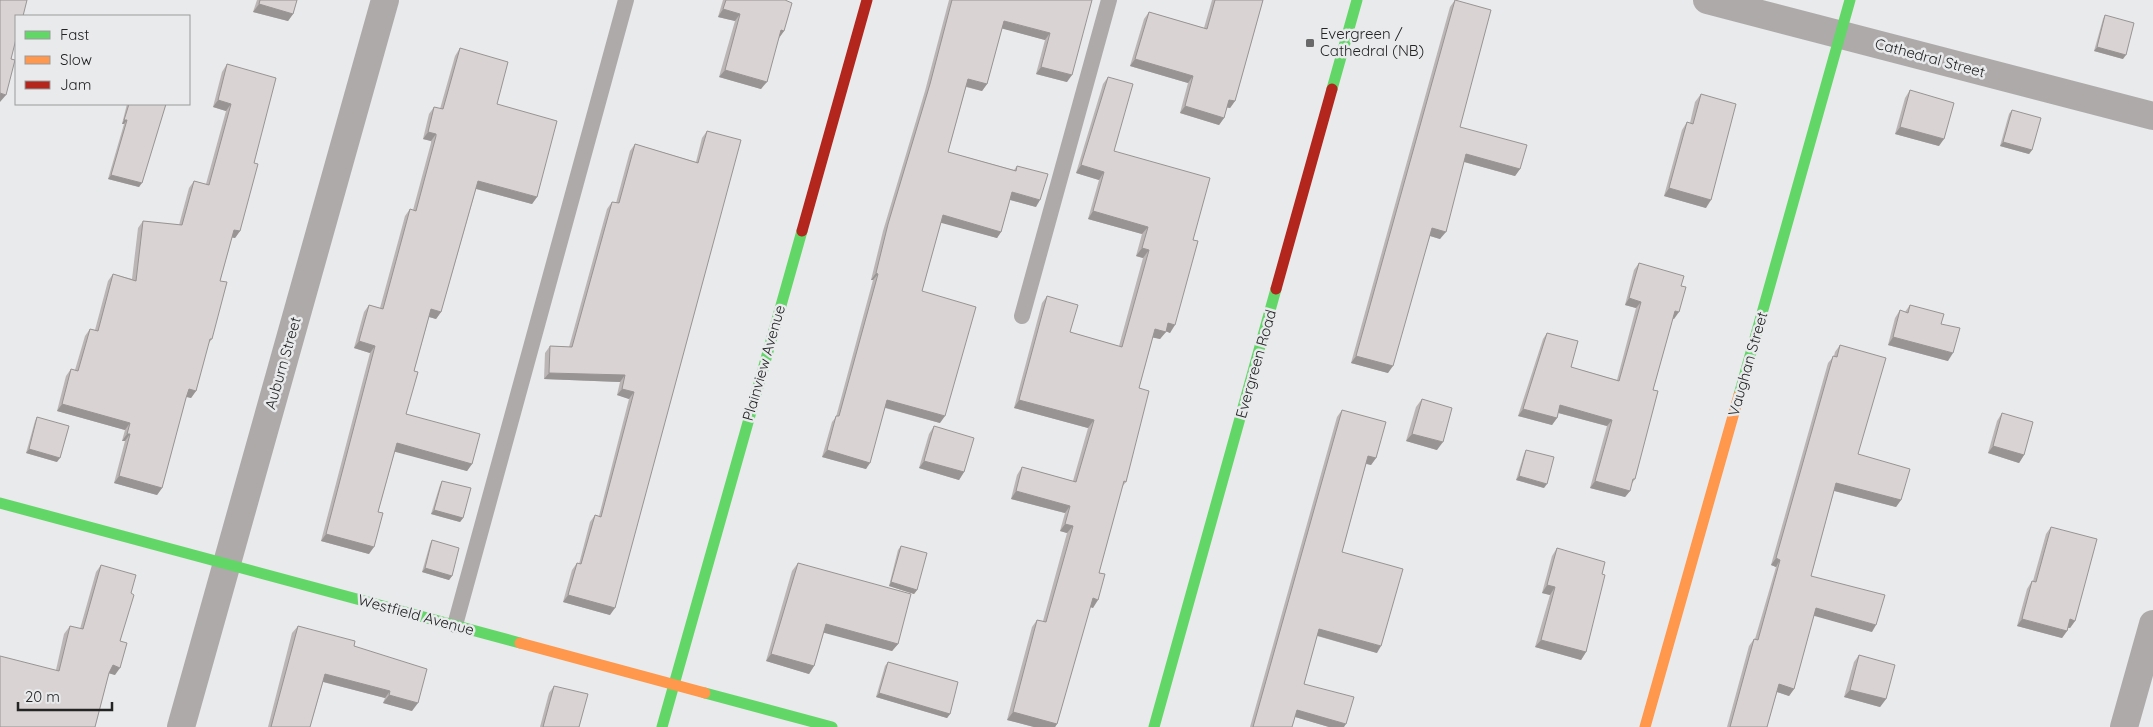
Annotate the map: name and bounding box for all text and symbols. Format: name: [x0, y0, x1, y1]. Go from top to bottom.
legend: [15, 15, 190, 105]
place label: Evergreen / Cathedral (NB): [1320, 24, 1424, 60]
text: Fast: [60, 25, 89, 44]
street label: Cathedral Street: [1873, 34, 1987, 81]
marker: Evergreen / Cathedral (NB): [1304, 37, 1316, 49]
text: Slow: [60, 50, 92, 69]
text: Jam: [60, 75, 91, 94]
street label: Plainview Avenue: [738, 303, 789, 423]
street label: Evergreen Road: [1231, 307, 1280, 420]
street label: Vaughan Street: [1724, 309, 1772, 418]
street label: Auburn Street: [260, 314, 305, 411]
street label: Westfield Avenue: [356, 590, 476, 639]
scale bar: [18, 680, 111, 712]
text: 20 m: [25, 687, 60, 706]

